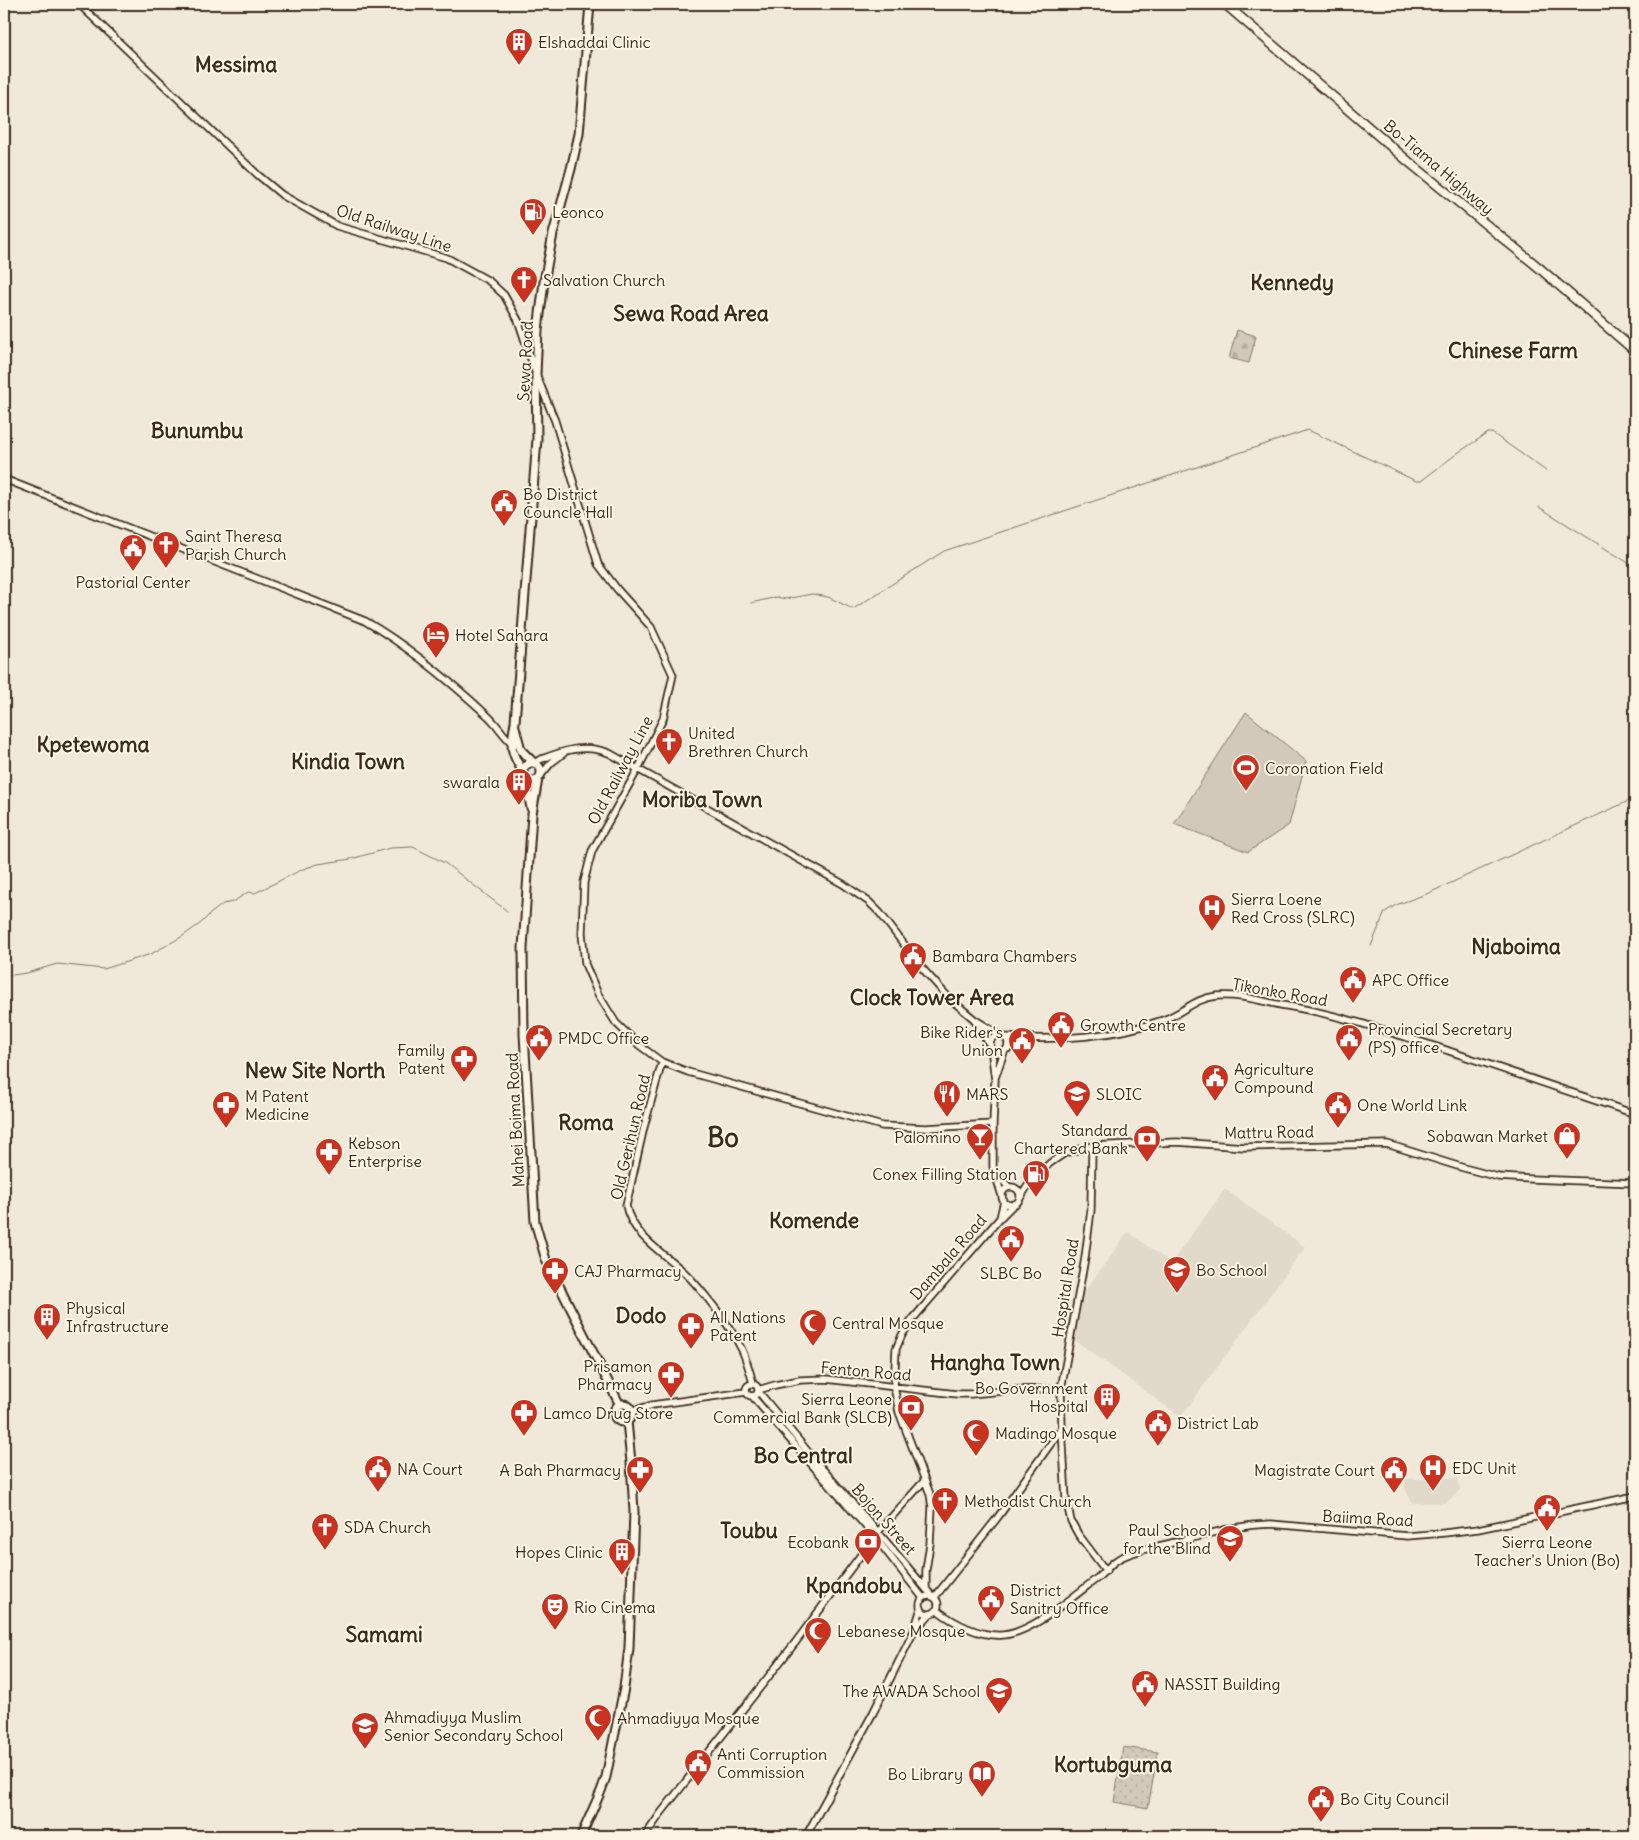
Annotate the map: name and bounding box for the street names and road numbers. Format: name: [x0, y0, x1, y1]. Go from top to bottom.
street label: Bo-Tiama Highway: [1380, 115, 1498, 219]
street label: Old Railway Line: [334, 200, 454, 256]
street label: Sewa Road: [513, 320, 537, 402]
street label: Old Railway Line: [583, 712, 657, 828]
street label: Tikonko Road: [1231, 974, 1329, 1010]
street label: Mahei Boima Road: [501, 1052, 529, 1188]
street label: Old Gerihun Road: [606, 1072, 654, 1202]
street label: Mattru Road: [1224, 1121, 1314, 1143]
street label: Dambala Road: [906, 1210, 990, 1304]
street label: Hospital Road: [1047, 1237, 1083, 1339]
street label: Fenton Road: [820, 1357, 912, 1385]
street label: Bojon Street: [848, 1479, 921, 1559]
street label: Baiima Road: [1322, 1506, 1414, 1530]

